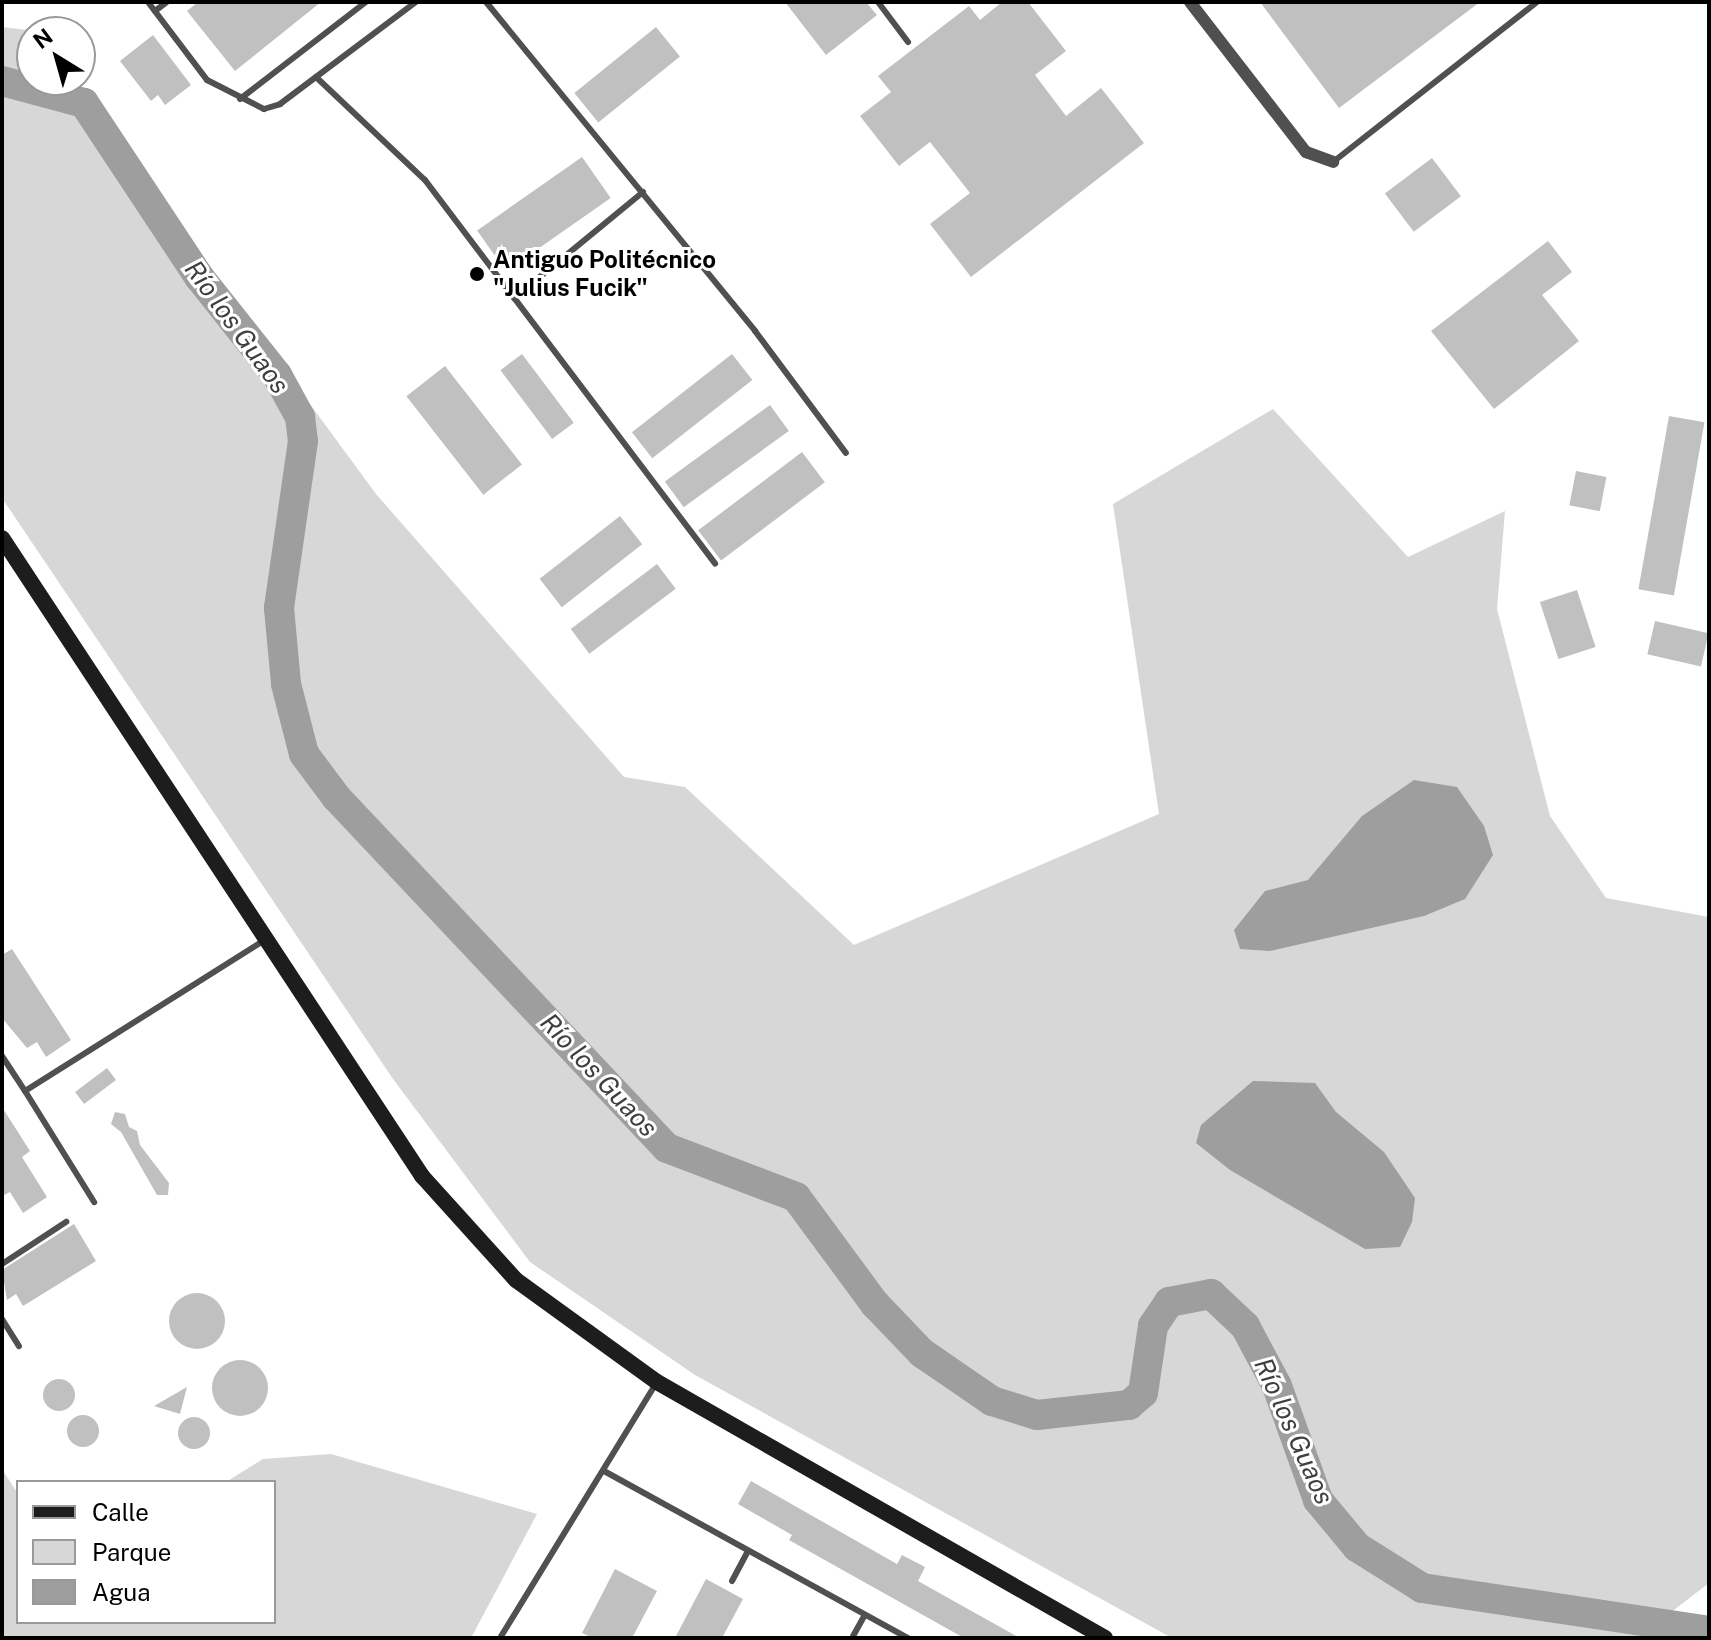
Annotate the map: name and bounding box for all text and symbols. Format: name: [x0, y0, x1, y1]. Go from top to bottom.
north arrow: [16, 16, 96, 96]
text: N: [28, 23, 57, 54]
place label: Antiguo Politécnico "Julius Fucik": [493, 246, 716, 302]
water label: Río los Guaos: [178, 254, 296, 400]
marker: Antiguo Politécnico "Julius Fucik": [468, 265, 486, 283]
water label: Río los Guaos: [534, 1007, 664, 1143]
water label: Río los Guaos: [1248, 1353, 1340, 1509]
legend: [16, 1480, 276, 1624]
text: Calle: [92, 1498, 149, 1526]
text: Parque: [92, 1538, 171, 1566]
text: Agua: [92, 1578, 150, 1606]

